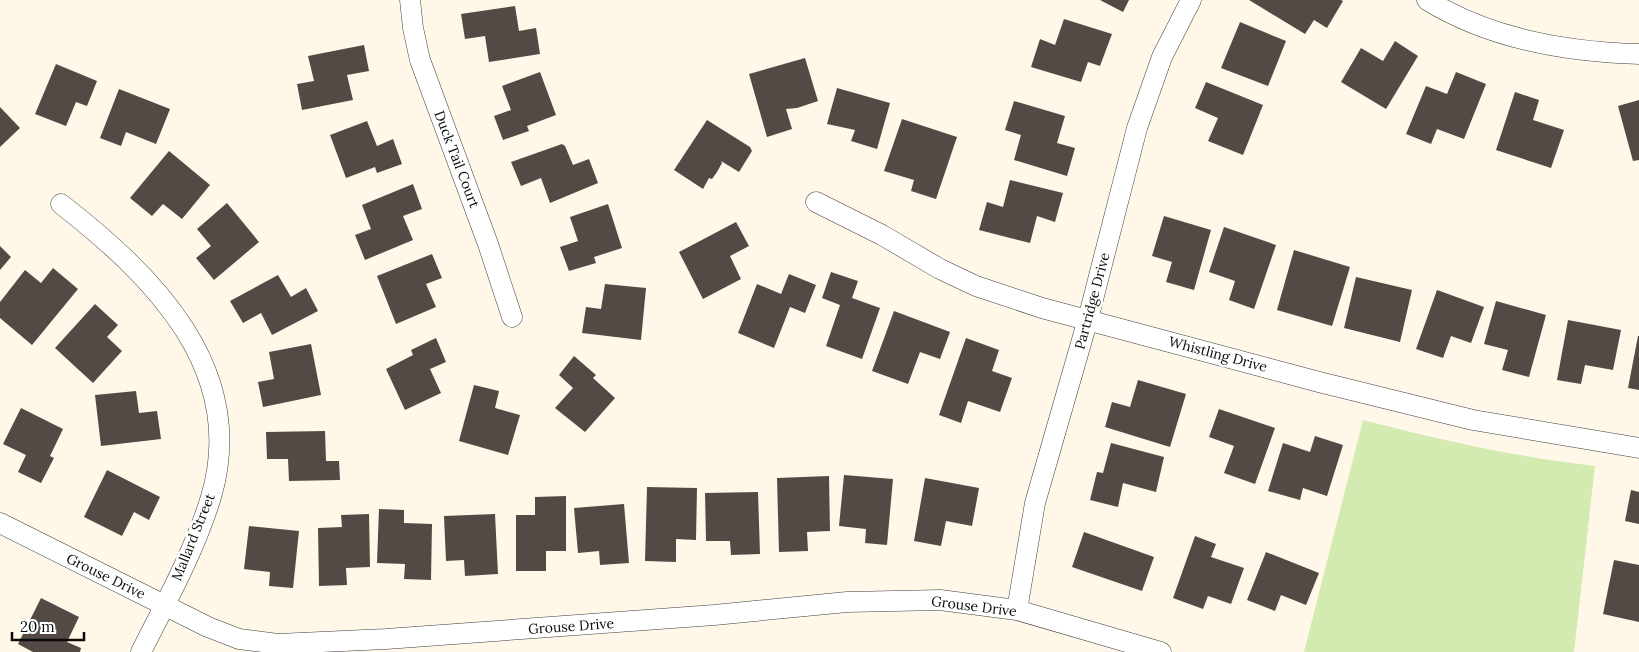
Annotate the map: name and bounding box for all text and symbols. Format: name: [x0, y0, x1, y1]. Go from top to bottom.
street label: Duck Tail Court: [430, 108, 484, 211]
street label: Partridge Drive: [1070, 250, 1114, 351]
street label: Whistling Drive: [1167, 332, 1270, 376]
street label: Mallard Street: [167, 490, 219, 583]
street label: Grouse Drive: [63, 549, 149, 603]
street label: Grouse Drive: [930, 592, 1018, 620]
scale bar: [12, 610, 85, 642]
street label: Grouse Drive: [528, 614, 615, 638]
text: 20 m: [20, 617, 55, 636]

